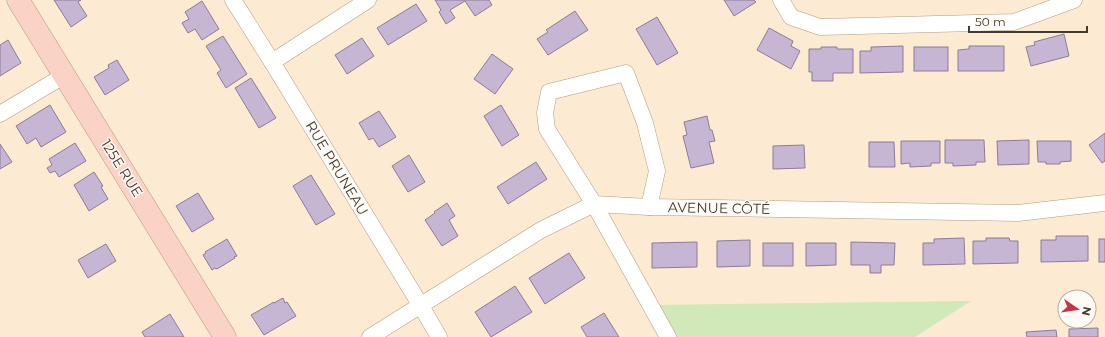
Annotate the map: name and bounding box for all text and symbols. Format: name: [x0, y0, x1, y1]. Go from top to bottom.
scale bar: [969, 8, 1087, 34]
text: 50 m: [975, 14, 1006, 29]
street label: RUE PRUNEAU: [302, 117, 372, 219]
street label: 125E RUE: [97, 136, 147, 200]
street label: AVENUE CÔTÉ: [668, 198, 770, 218]
north arrow: [1057, 289, 1097, 329]
text: N: [1079, 305, 1095, 317]

